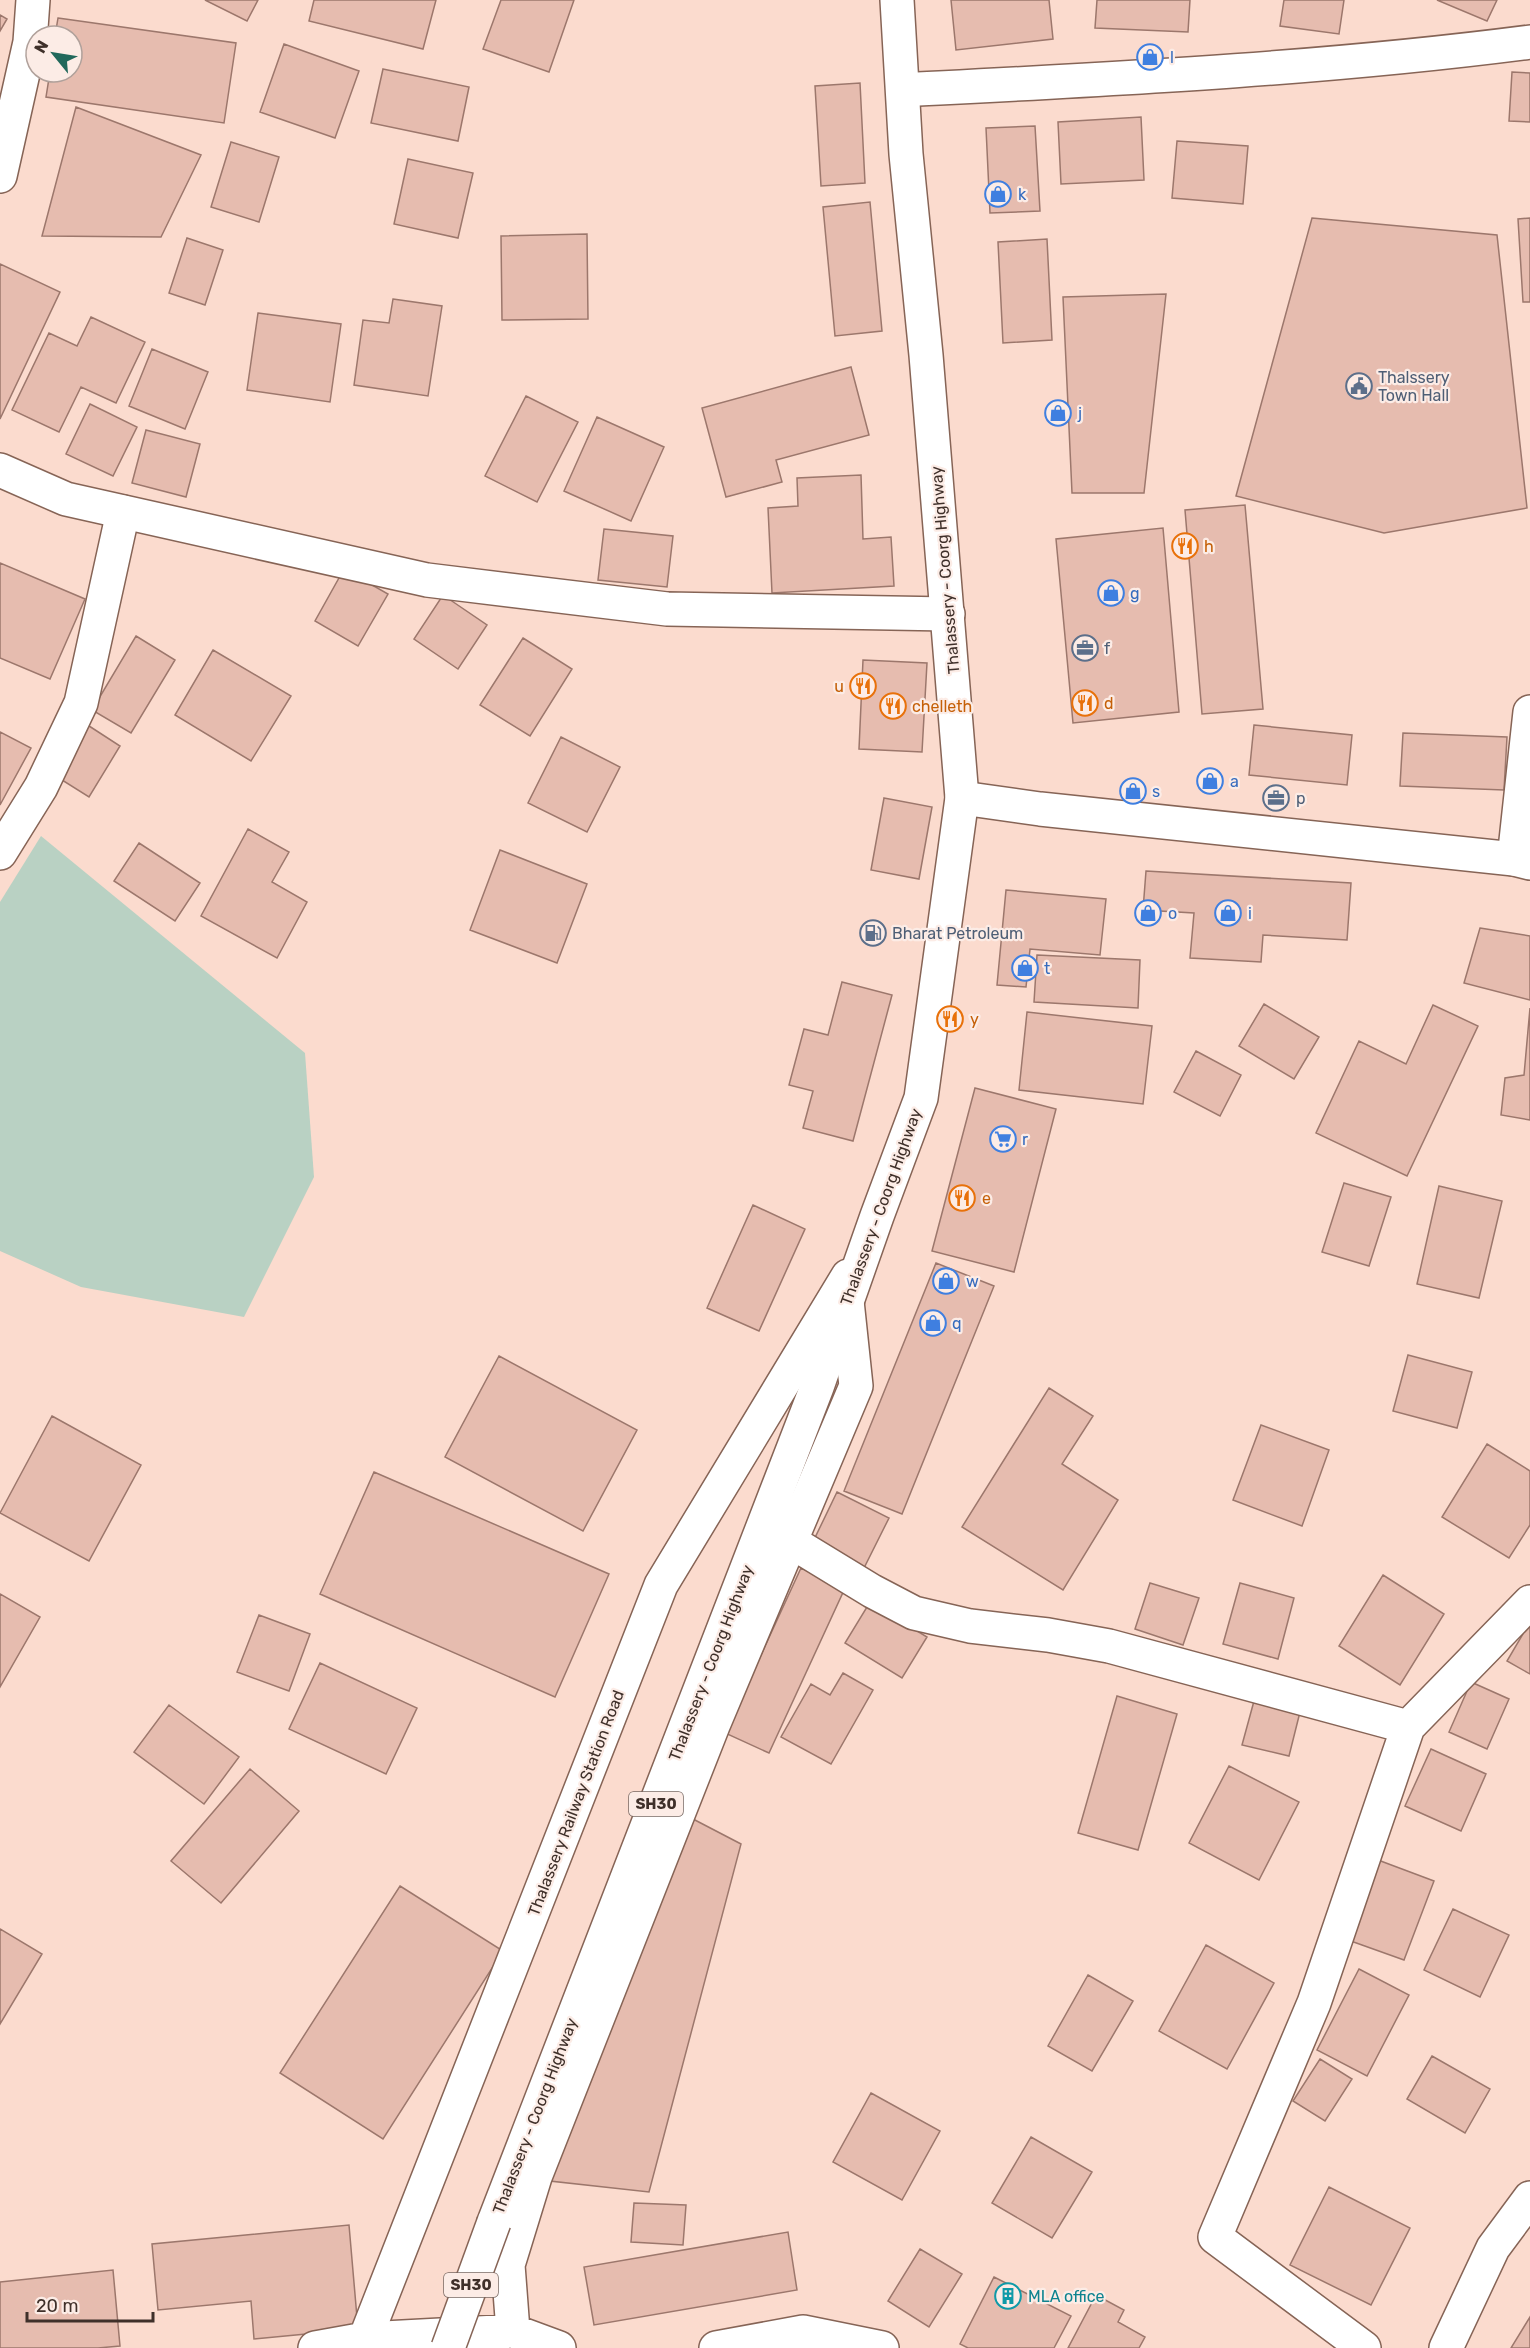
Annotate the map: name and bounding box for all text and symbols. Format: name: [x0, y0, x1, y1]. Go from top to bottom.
north arrow: [24, 24, 84, 84]
text: N: [30, 37, 53, 56]
shop icon: l: [1135, 42, 1165, 72]
place label: l: [1170, 48, 1174, 67]
shop icon: k: [983, 179, 1013, 209]
place label: k: [1018, 185, 1027, 204]
place label: Thalssery Town Hall: [1378, 368, 1450, 405]
public building icon: Thalssery Town Hall: [1344, 371, 1374, 401]
shop icon: j: [1043, 398, 1073, 428]
place label: j: [1077, 404, 1082, 423]
street label: Thalassery - Coorg Highway: [926, 465, 964, 675]
restaurant icon: h: [1170, 531, 1200, 561]
place label: h: [1204, 537, 1214, 556]
shop icon: g: [1096, 578, 1126, 608]
place label: g: [1130, 584, 1140, 603]
office icon: f: [1070, 633, 1100, 663]
place label: f: [1104, 639, 1111, 658]
restaurant icon: u: [848, 671, 878, 701]
place label: u: [834, 677, 844, 696]
restaurant icon: d: [1070, 688, 1100, 718]
restaurant icon: chelleth: [878, 691, 908, 721]
place label: d: [1104, 694, 1114, 713]
place label: chelleth: [912, 697, 972, 716]
shop icon: a: [1195, 766, 1225, 796]
place label: a: [1230, 772, 1239, 791]
shop icon: s: [1118, 776, 1148, 806]
place label: s: [1152, 782, 1160, 801]
office icon: p: [1261, 783, 1291, 813]
place label: p: [1296, 789, 1306, 808]
shop icon: o: [1133, 898, 1163, 928]
shop icon: i: [1213, 898, 1243, 928]
place label: o: [1168, 904, 1177, 923]
place label: i: [1248, 904, 1252, 923]
fuel station icon: Bharat Petroleum: [858, 918, 888, 948]
place label: Bharat Petroleum: [892, 924, 1023, 943]
shop icon: t: [1010, 953, 1040, 983]
place label: t: [1044, 959, 1050, 978]
restaurant icon: y: [935, 1004, 965, 1034]
place label: y: [970, 1010, 979, 1029]
street label: Thalassery - Coorg Highway: [836, 1106, 926, 1308]
supermarket icon: r: [988, 1124, 1018, 1154]
place label: r: [1022, 1130, 1028, 1149]
restaurant icon: e: [947, 1183, 977, 1213]
place label: e: [982, 1189, 991, 1208]
shop icon: w: [931, 1266, 961, 1296]
place label: w: [966, 1272, 979, 1291]
shop icon: q: [918, 1308, 948, 1338]
place label: q: [952, 1314, 962, 1333]
street label: Thalassery - Coorg Highway: [665, 1562, 757, 1764]
street label: Thalassery Railway Station Road: [524, 1687, 628, 1919]
road number: SH30: [629, 1792, 683, 1816]
street label: Thalassery - Coorg Highway: [489, 2015, 581, 2217]
road number: SH30: [444, 2273, 498, 2297]
building icon: MLA office: [993, 2281, 1023, 2311]
scale bar: [27, 2285, 153, 2323]
place label: MLA office: [1028, 2287, 1105, 2306]
text: 20 m: [36, 2295, 78, 2317]

